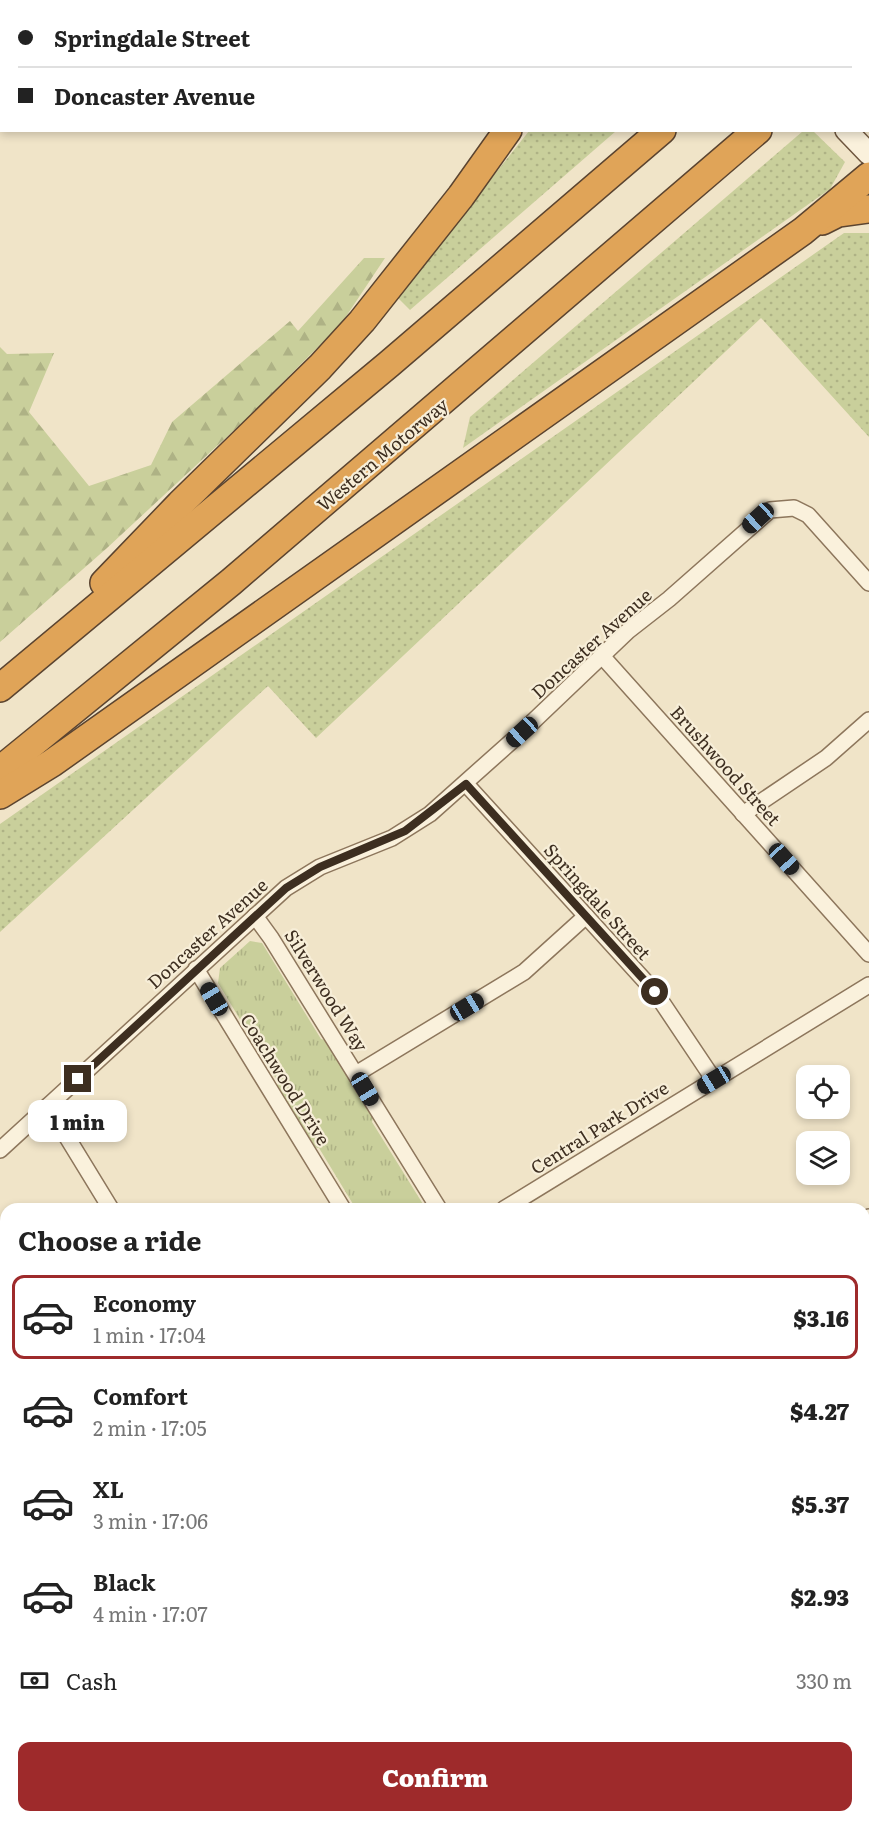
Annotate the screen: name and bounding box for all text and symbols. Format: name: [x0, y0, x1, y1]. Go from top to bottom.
text: Springdale Street: [54, 21, 250, 54]
text: Doncaster Avenue: [54, 79, 255, 112]
street label: Western Motorway: [311, 391, 454, 517]
car: [739, 499, 777, 537]
street label: Doncaster Avenue: [525, 581, 657, 705]
street label: Brushwood Street: [665, 699, 788, 832]
car: [503, 713, 541, 751]
street label: Springdale Street: [538, 837, 658, 966]
car: [765, 840, 803, 878]
street label: Doncaster Avenue: [141, 871, 273, 995]
street label: Silverwood Way: [279, 924, 376, 1057]
route start: [641, 978, 668, 1005]
car: [197, 979, 231, 1019]
car: [447, 990, 487, 1024]
street label: Coachwood Drive: [235, 1008, 337, 1150]
car: [694, 1063, 734, 1097]
route end: [64, 1065, 91, 1092]
map controls: [796, 1065, 850, 1185]
button: locate: [796, 1065, 850, 1119]
car: [348, 1069, 382, 1109]
street label: Central Park Drive: [525, 1074, 673, 1180]
callout: 1 min: [28, 1100, 128, 1142]
text: 1 min: [50, 1106, 105, 1136]
button: layers: [796, 1131, 850, 1185]
text: Choose a ride: [18, 1219, 201, 1259]
text: Economy: [93, 1286, 196, 1319]
icon: car: [21, 1290, 75, 1344]
text: $3.16: [793, 1301, 849, 1334]
text: 1 min · 17:04: [93, 1319, 206, 1349]
text: Comfort: [93, 1379, 188, 1412]
icon: car: [21, 1383, 75, 1437]
text: $4.27: [790, 1394, 849, 1427]
text: 2 min · 17:05: [93, 1412, 207, 1442]
text: XL: [93, 1472, 124, 1505]
icon: car: [21, 1476, 75, 1530]
text: $5.37: [791, 1487, 849, 1520]
text: 3 min · 17:06: [93, 1505, 208, 1535]
text: Black: [93, 1565, 155, 1598]
icon: car: [21, 1569, 75, 1623]
text: $2.93: [791, 1580, 849, 1613]
text: 4 min · 17:07: [93, 1598, 208, 1628]
icon: cash: [18, 1664, 51, 1697]
text: Cash: [66, 1664, 117, 1697]
text: 330 m: [796, 1665, 852, 1695]
button: Confirm: [18, 1742, 852, 1811]

